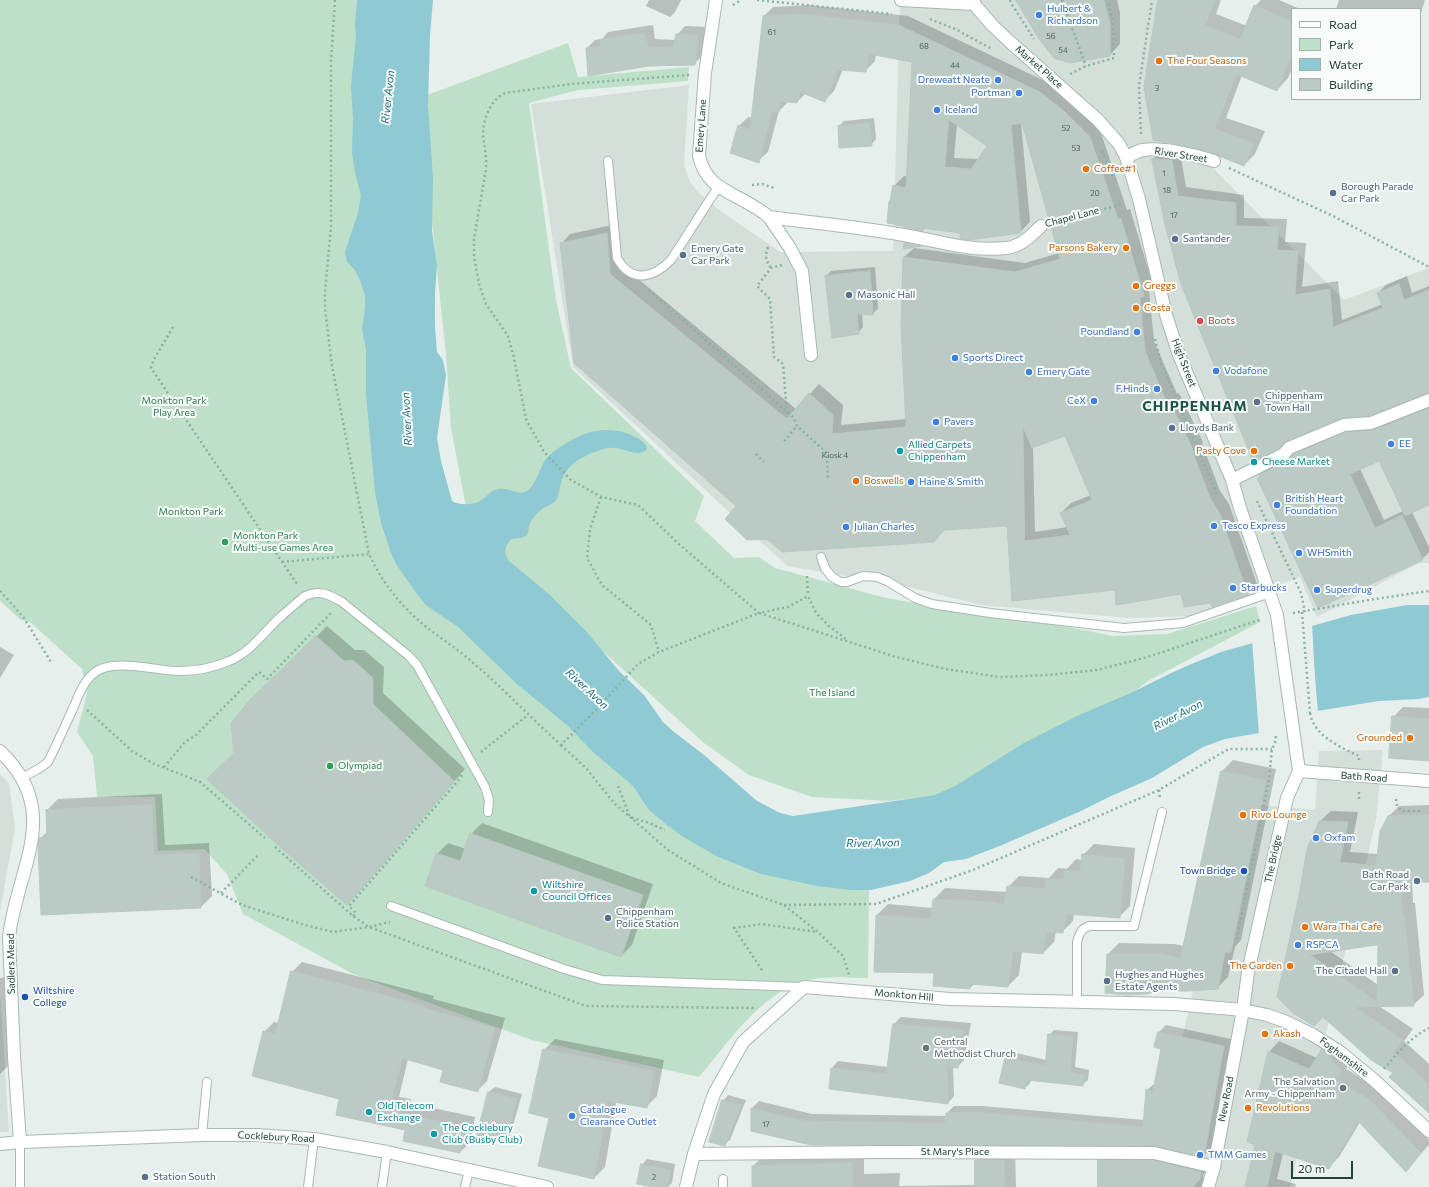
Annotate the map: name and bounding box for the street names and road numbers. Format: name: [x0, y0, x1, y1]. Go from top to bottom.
street label: Market Place: [1013, 43, 1065, 91]
street label: Emery Lane: [693, 99, 709, 153]
street label: River Street: [1154, 145, 1208, 165]
street label: Chapel Lane: [1044, 204, 1100, 230]
street label: High Street: [1169, 337, 1199, 389]
street label: Bath Road: [1340, 769, 1388, 785]
street label: The Bridge: [1262, 834, 1284, 884]
street label: Sadlers Mead: [4, 933, 18, 995]
street label: Monkton Hill: [874, 986, 934, 1004]
street label: Foghamshire: [1317, 1035, 1371, 1079]
street label: New Road: [1216, 1075, 1236, 1123]
street label: Cocklebury Road: [237, 1129, 315, 1145]
street label: St Mary's Place: [921, 1146, 989, 1158]

